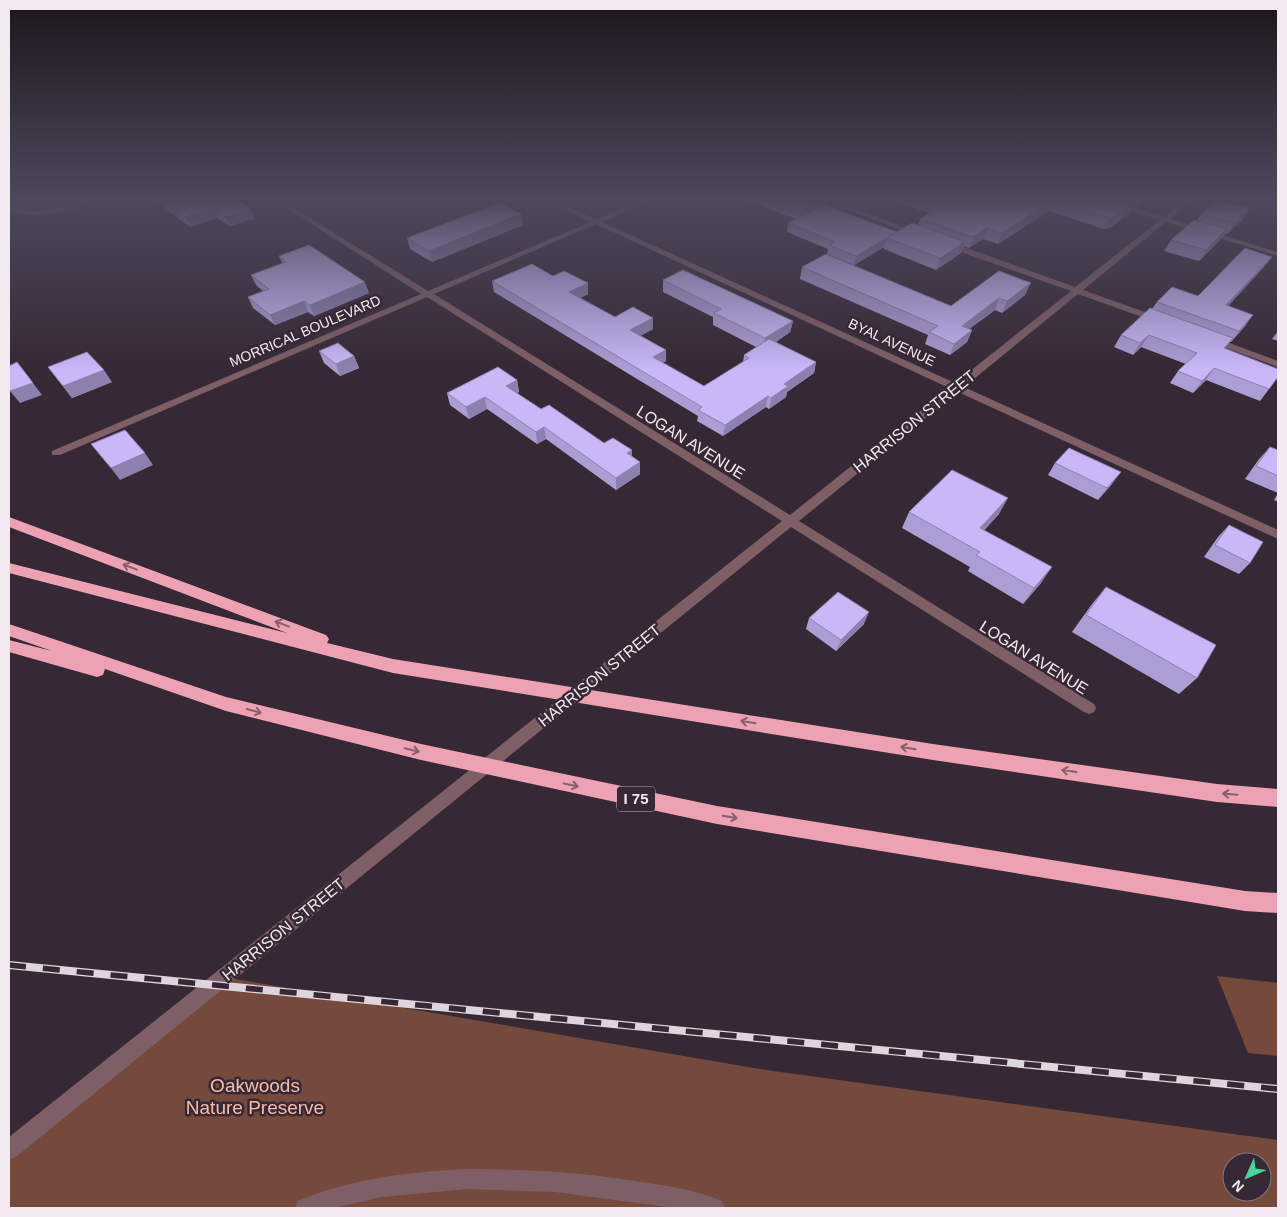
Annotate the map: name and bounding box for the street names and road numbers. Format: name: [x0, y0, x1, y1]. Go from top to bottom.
street label: MORRICAL BOULEVARD: [227, 292, 383, 370]
street label: BYAL AVENUE: [846, 315, 938, 369]
street label: HARRISON STREET: [850, 367, 979, 476]
street label: LOGAN AVENUE: [634, 402, 748, 483]
street label: LOGAN AVENUE: [977, 617, 1091, 698]
street label: HARRISON STREET: [535, 621, 664, 730]
road number: I 75: [617, 786, 655, 812]
street label: HARRISON STREET: [219, 875, 348, 984]

